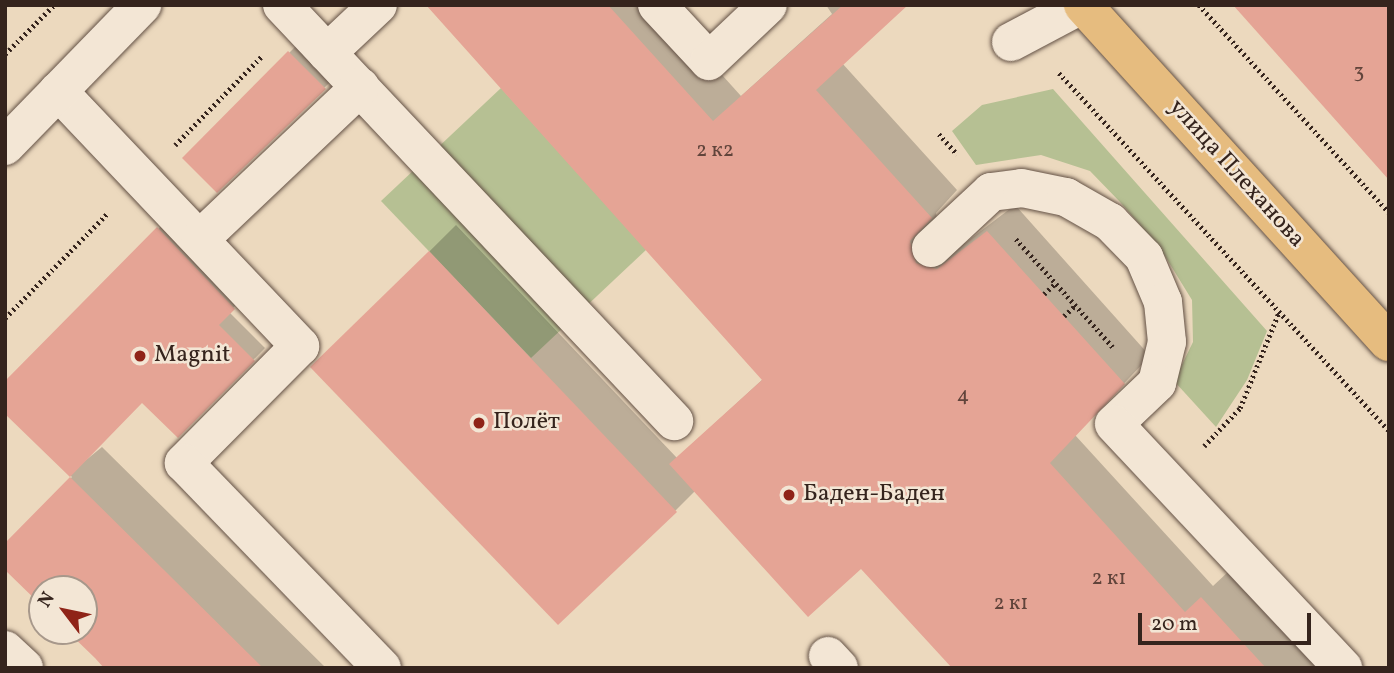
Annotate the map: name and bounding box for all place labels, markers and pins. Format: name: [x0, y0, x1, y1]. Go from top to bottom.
place label: Magnit: [154, 342, 231, 370]
marker: Magnit: [132, 348, 148, 364]
place label: Полёт: [493, 409, 560, 437]
marker: Полёт: [471, 415, 487, 431]
place label: Баден-Баден: [803, 481, 945, 509]
marker: Баден-Баден: [781, 487, 797, 503]

